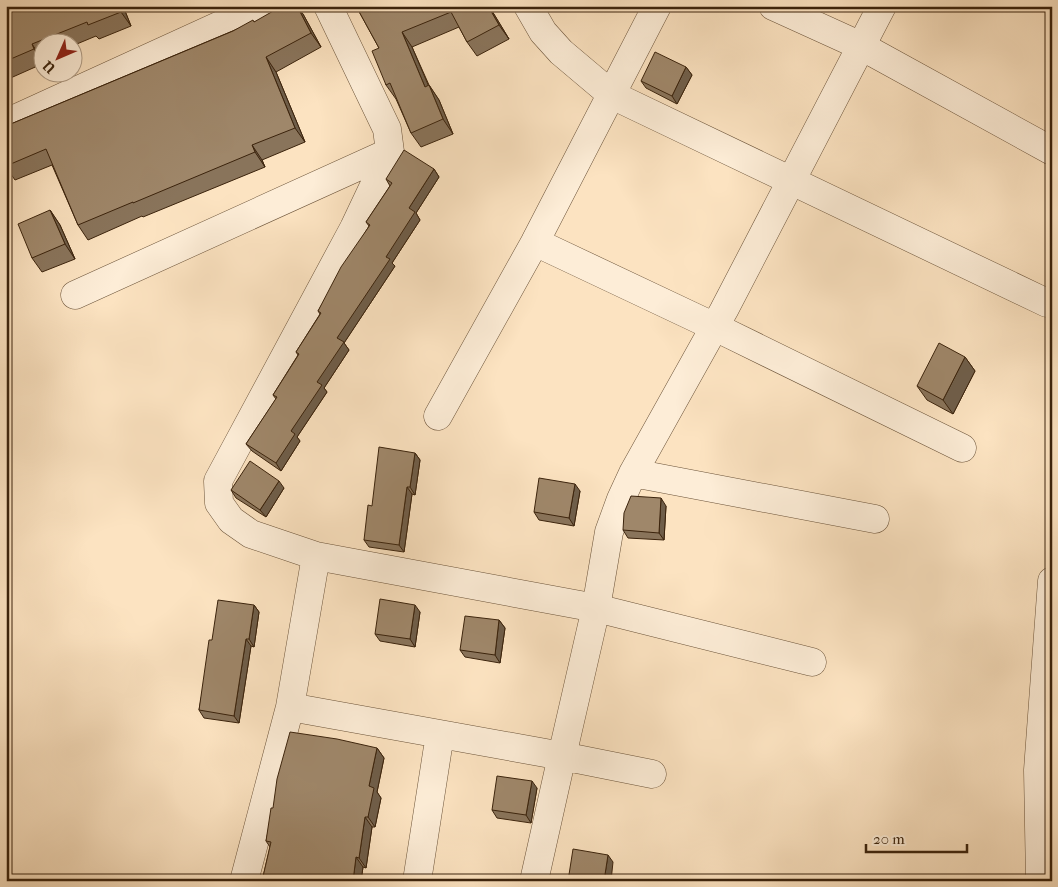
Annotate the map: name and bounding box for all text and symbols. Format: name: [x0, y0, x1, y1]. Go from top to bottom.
north arrow: [32, 32, 82, 82]
text: U: [39, 57, 60, 77]
scale bar: [866, 822, 967, 854]
text: 20 m: [873, 830, 905, 848]

